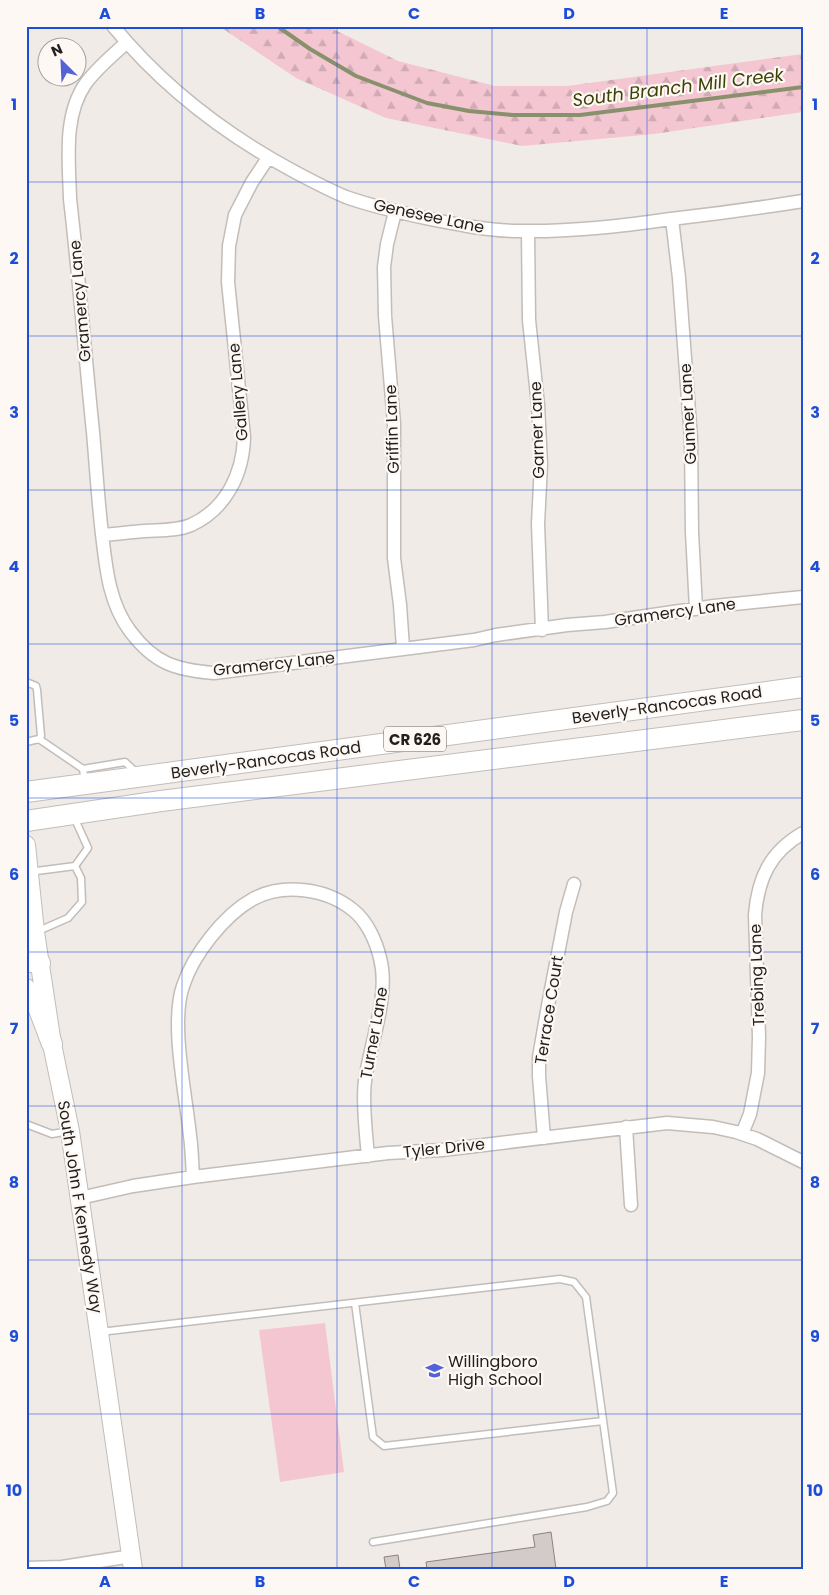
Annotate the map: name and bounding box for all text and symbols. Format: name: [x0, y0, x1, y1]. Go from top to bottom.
text: A: [99, 2, 111, 25]
text: B: [255, 2, 265, 25]
text: C: [408, 2, 420, 25]
text: D: [563, 2, 575, 25]
text: E: [720, 2, 728, 25]
north arrow: [38, 38, 88, 88]
text: N: [48, 39, 66, 61]
water label: South Branch Mill Creek: [571, 62, 786, 112]
text: 1: [11, 93, 17, 116]
text: 1: [812, 93, 818, 116]
street label: Genesee Lane: [371, 193, 487, 239]
street label: Gramercy Lane: [63, 239, 97, 363]
text: 2: [9, 247, 19, 270]
text: 2: [810, 247, 820, 270]
street label: Gallery Lane: [222, 342, 254, 442]
street label: Gunner Lane: [674, 363, 702, 465]
street label: Garner Lane: [524, 381, 550, 479]
street label: Griffin Lane: [379, 384, 405, 474]
text: 3: [9, 401, 19, 424]
text: 3: [810, 401, 820, 424]
text: 4: [9, 555, 20, 578]
text: 4: [810, 555, 821, 578]
street label: Gramercy Lane: [613, 592, 737, 632]
street label: Gramercy Lane: [212, 646, 336, 682]
street label: Beverly-Rancocas Road: [570, 680, 764, 730]
text: 5: [9, 709, 19, 732]
text: 5: [810, 709, 820, 732]
road number: CR 626: [384, 726, 446, 752]
street label: Beverly-Rancocas Road: [169, 735, 363, 785]
text: 6: [9, 863, 19, 886]
text: 6: [810, 863, 820, 886]
street label: Trebing Lane: [744, 923, 770, 1027]
street label: Terrace Court: [529, 954, 569, 1066]
street label: Turner Lane: [355, 985, 393, 1081]
text: 7: [10, 1017, 19, 1040]
text: 7: [811, 1017, 820, 1040]
street label: South John F Kennedy Way: [52, 1099, 108, 1315]
street label: Tyler Drive: [402, 1132, 486, 1164]
text: 8: [9, 1171, 19, 1194]
text: 8: [810, 1171, 820, 1194]
text: 9: [9, 1325, 19, 1348]
text: 9: [810, 1325, 820, 1348]
place label: Willingboro High School: [448, 1350, 542, 1391]
school or university icon: Willingboro High School: [424, 1360, 444, 1380]
text: 10: [6, 1479, 22, 1502]
text: 10: [807, 1479, 823, 1502]
text: A: [99, 1570, 111, 1593]
text: B: [255, 1570, 265, 1593]
text: C: [408, 1570, 420, 1593]
text: D: [563, 1570, 575, 1593]
text: E: [720, 1570, 728, 1593]

